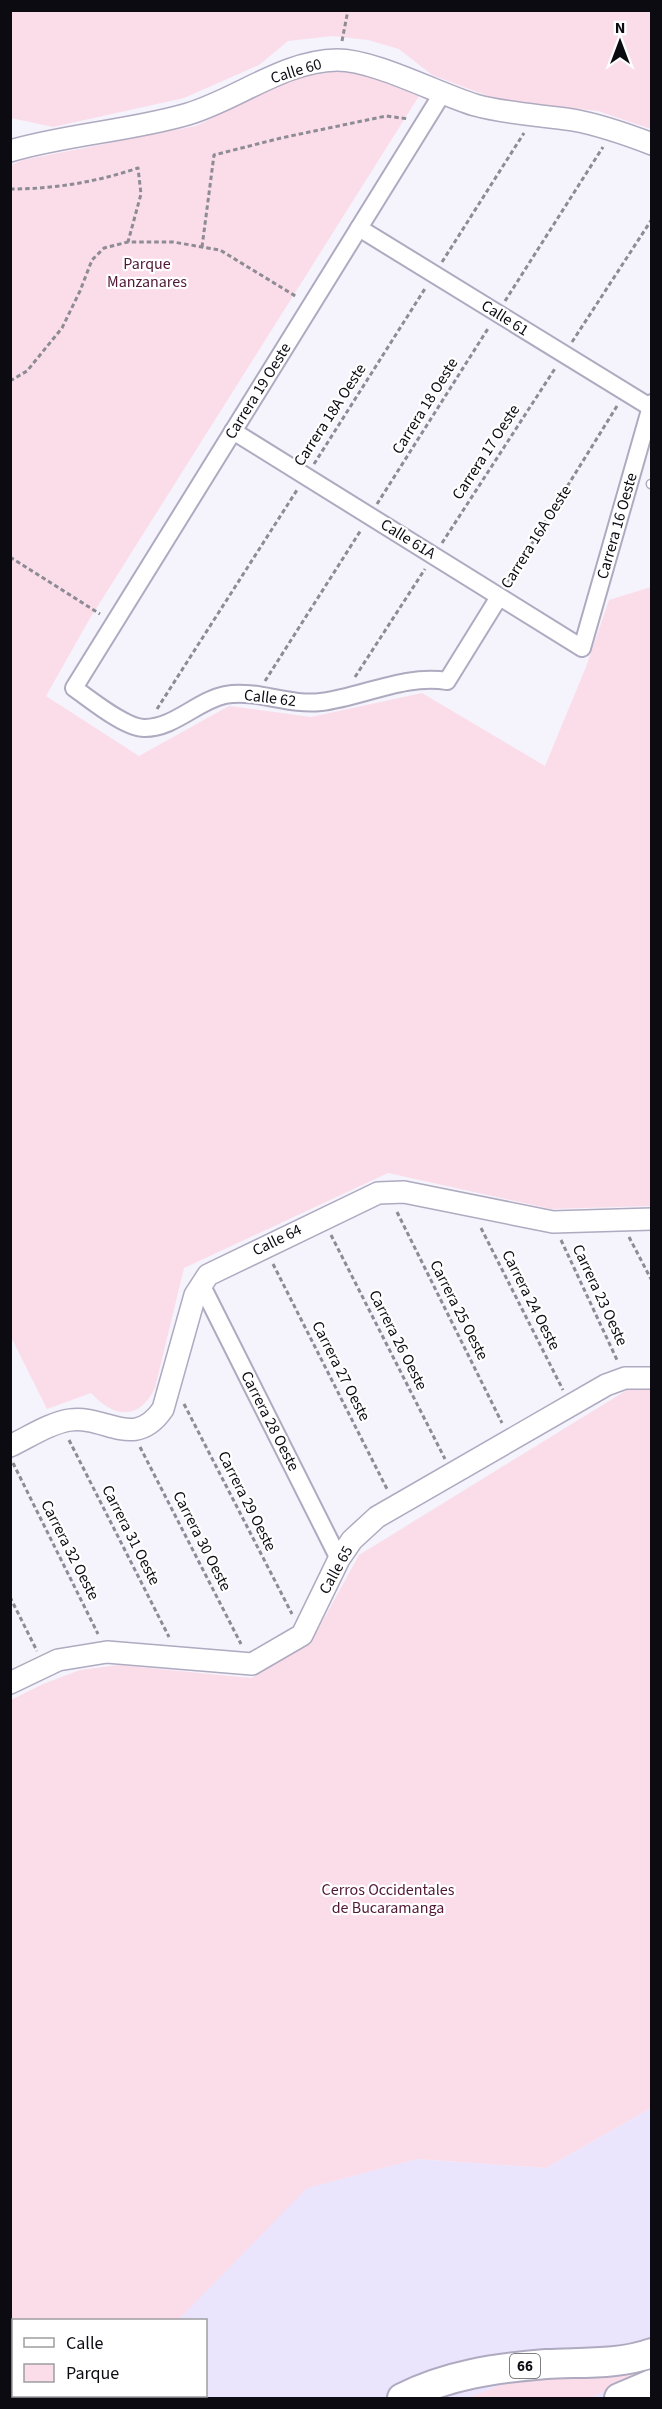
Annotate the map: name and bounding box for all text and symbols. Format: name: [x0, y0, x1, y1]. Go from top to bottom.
north arrow: [590, 12, 650, 72]
text: N: [615, 17, 625, 39]
street label: Calle 60: [268, 53, 324, 89]
park label: Parque Manzanares: [107, 253, 187, 293]
street label: Calle 61: [477, 295, 533, 341]
street label: Carrera 19 Oeste: [220, 339, 296, 443]
street label: Carrera 18 Oeste: [387, 354, 463, 458]
street label: Carrera 18A Oeste: [289, 359, 371, 471]
street label: Carrera 17 Oeste: [447, 400, 525, 504]
street label: Carrera 16 Oeste: [591, 470, 643, 582]
street label: Carrera 16A Oeste: [495, 481, 577, 593]
street label: Calle 61A: [376, 513, 440, 565]
street label: Calle 62: [243, 684, 297, 712]
street label: Calle 64: [249, 1219, 305, 1261]
street label: Carrera 23 Oeste: [567, 1241, 633, 1349]
street label: Carrera 24 Oeste: [496, 1246, 566, 1354]
street label: Carrera 25 Oeste: [424, 1256, 494, 1364]
street label: Carrera 26 Oeste: [363, 1286, 433, 1394]
street label: Carrera 27 Oeste: [306, 1317, 376, 1425]
street label: Carrera 28 Oeste: [235, 1367, 305, 1475]
street label: Carrera 29 Oeste: [212, 1447, 282, 1555]
street label: Carrera 31 Oeste: [96, 1481, 166, 1589]
street label: Carrera 30 Oeste: [167, 1487, 237, 1595]
street label: Carrera 32 Oeste: [35, 1496, 105, 1604]
street label: Calle 65: [314, 1542, 358, 1598]
park label: Cerros Occidentales de Bucaramanga: [322, 1879, 455, 1919]
legend: [12, 2319, 207, 2397]
text: Calle: [66, 2331, 104, 2356]
road number: 66: [510, 2354, 540, 2378]
text: Parque: [66, 2361, 119, 2386]

